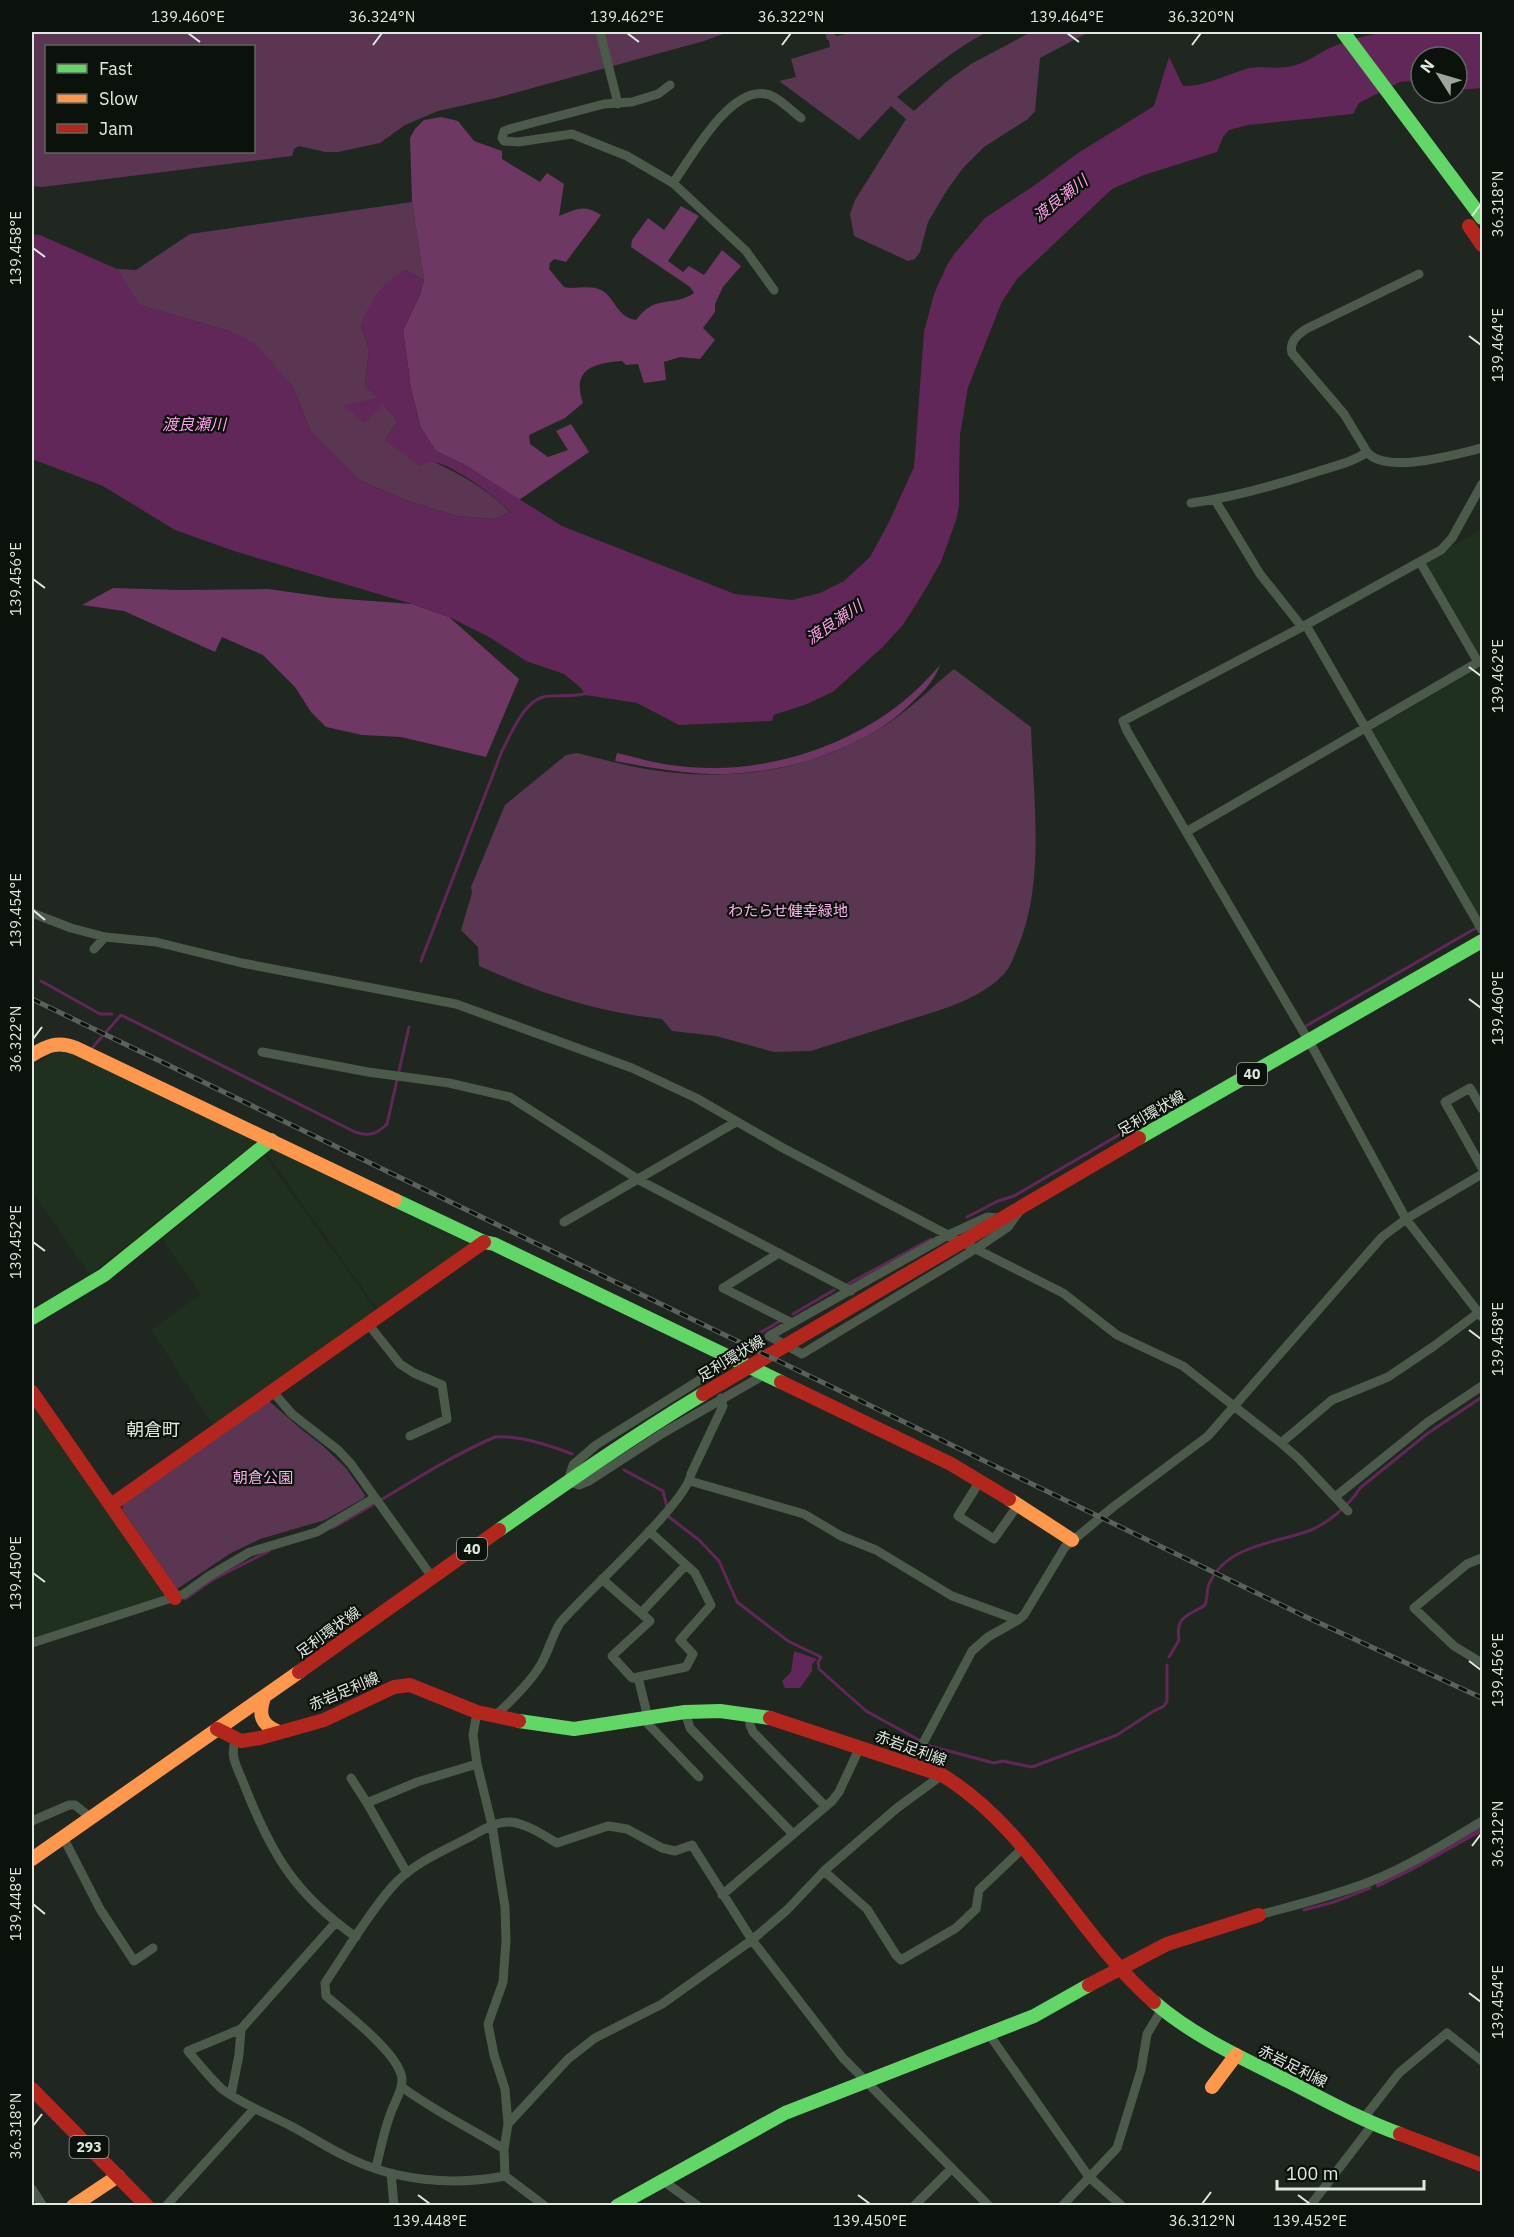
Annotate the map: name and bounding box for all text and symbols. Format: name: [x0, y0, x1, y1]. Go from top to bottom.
text: 139.460°E: [151, 7, 225, 26]
text: 36.324°N: [349, 7, 415, 26]
text: 139.462°E: [590, 7, 664, 26]
text: 36.322°N: [758, 7, 824, 26]
text: 139.464°E: [1030, 7, 1104, 26]
text: 36.320°N: [1168, 7, 1234, 26]
legend: [45, 45, 255, 153]
north arrow: [1409, 45, 1469, 105]
text: N: [1416, 55, 1438, 77]
text: Fast: [99, 57, 133, 80]
text: Slow: [99, 87, 138, 110]
text: Jam: [99, 117, 134, 140]
water label: 渡良瀬川: [1029, 169, 1093, 226]
text: 36.318°N: [1488, 171, 1507, 237]
text: 139.458°E: [6, 211, 25, 285]
text: 139.464°E: [1488, 308, 1507, 382]
water label: 渡良瀬川: [162, 414, 228, 434]
text: 139.456°E: [6, 542, 25, 616]
water label: 渡良瀬川: [802, 595, 868, 648]
text: 139.462°E: [1488, 639, 1507, 713]
text: 139.454°E: [6, 873, 25, 947]
park label: わたらせ健幸緑地: [728, 901, 848, 920]
text: 139.460°E: [1488, 971, 1507, 1045]
text: 36.322°N: [6, 1006, 25, 1072]
road number: 40: [1237, 1063, 1267, 1085]
street label: 足利環状線: [1114, 1086, 1188, 1140]
text: 139.452°E: [6, 1205, 25, 1279]
text: 139.458°E: [1488, 1302, 1507, 1376]
street label: 足利環状線: [694, 1331, 768, 1385]
district label: 朝倉町: [126, 1418, 180, 1441]
park label: 朝倉公園: [233, 1468, 293, 1487]
text: 139.450°E: [6, 1536, 25, 1610]
road number: 40: [457, 1538, 487, 1560]
street label: 足利環状線: [292, 1602, 364, 1662]
text: 139.456°E: [1488, 1633, 1507, 1707]
street label: 赤岩足利線: [306, 1668, 382, 1714]
street label: 赤岩足利線: [873, 1726, 949, 1770]
text: 36.312°N: [1488, 1801, 1507, 1867]
text: 139.448°E: [6, 1867, 25, 1941]
text: 139.454°E: [1488, 1965, 1507, 2039]
street label: 赤岩足利線: [1255, 2041, 1331, 2091]
text: 36.318°N: [6, 2093, 25, 2159]
road number: 293: [70, 2136, 109, 2158]
scale bar: [1277, 2153, 1424, 2191]
text: 100 m: [1286, 2162, 1338, 2185]
text: 139.448°E: [393, 2211, 467, 2230]
text: 139.450°E: [833, 2211, 907, 2230]
text: 36.312°N: [1169, 2211, 1235, 2230]
text: 139.452°E: [1273, 2211, 1347, 2230]

